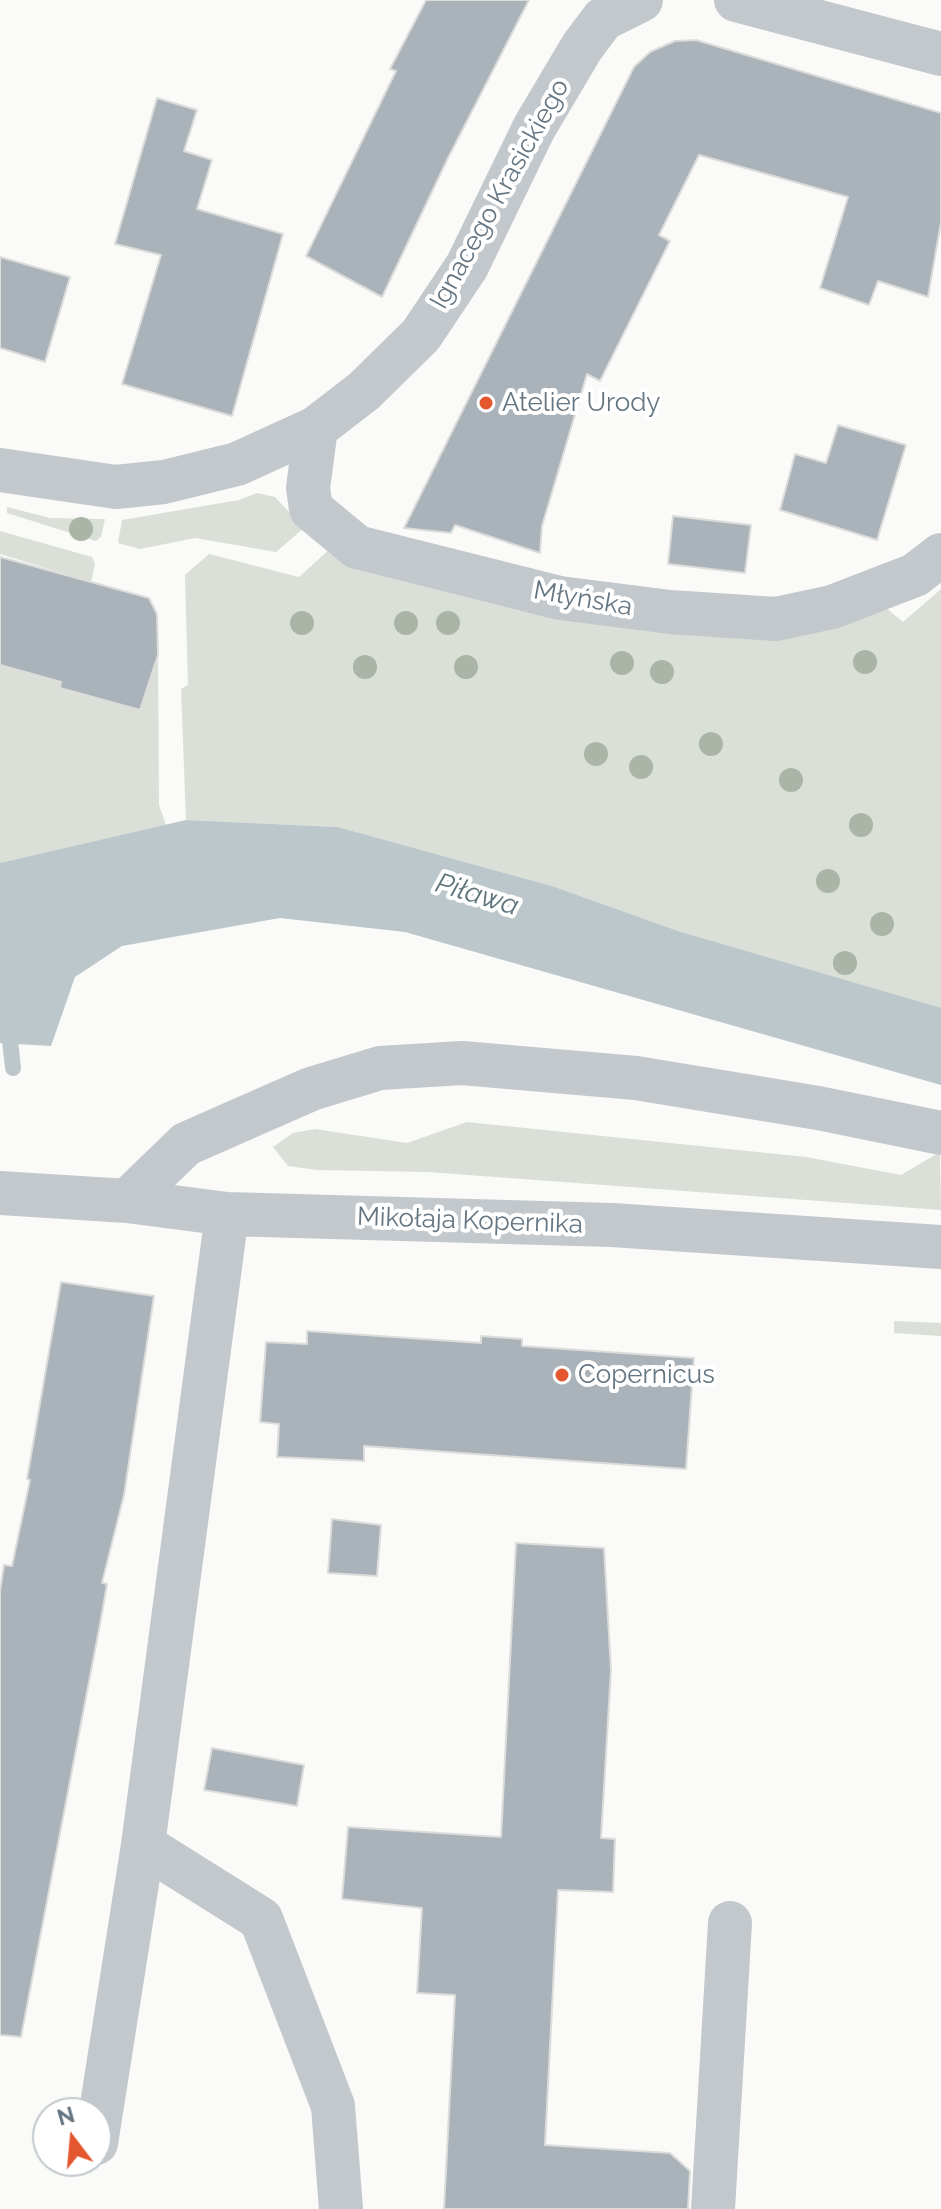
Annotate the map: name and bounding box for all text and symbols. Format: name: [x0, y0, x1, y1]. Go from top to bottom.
street label: Ignacego Krasickiego: [424, 74, 576, 314]
place label: Atelier Urody: [502, 387, 660, 419]
marker: Atelier Urody: [477, 394, 495, 412]
street label: Młyńska: [531, 575, 635, 623]
water label: Piława: [431, 867, 523, 923]
street label: Mikołaja Kopernika: [357, 1201, 583, 1241]
place label: Copernicus: [578, 1359, 715, 1391]
marker: Copernicus: [553, 1366, 571, 1384]
north arrow: [32, 2097, 112, 2177]
text: N: [54, 2101, 78, 2131]

